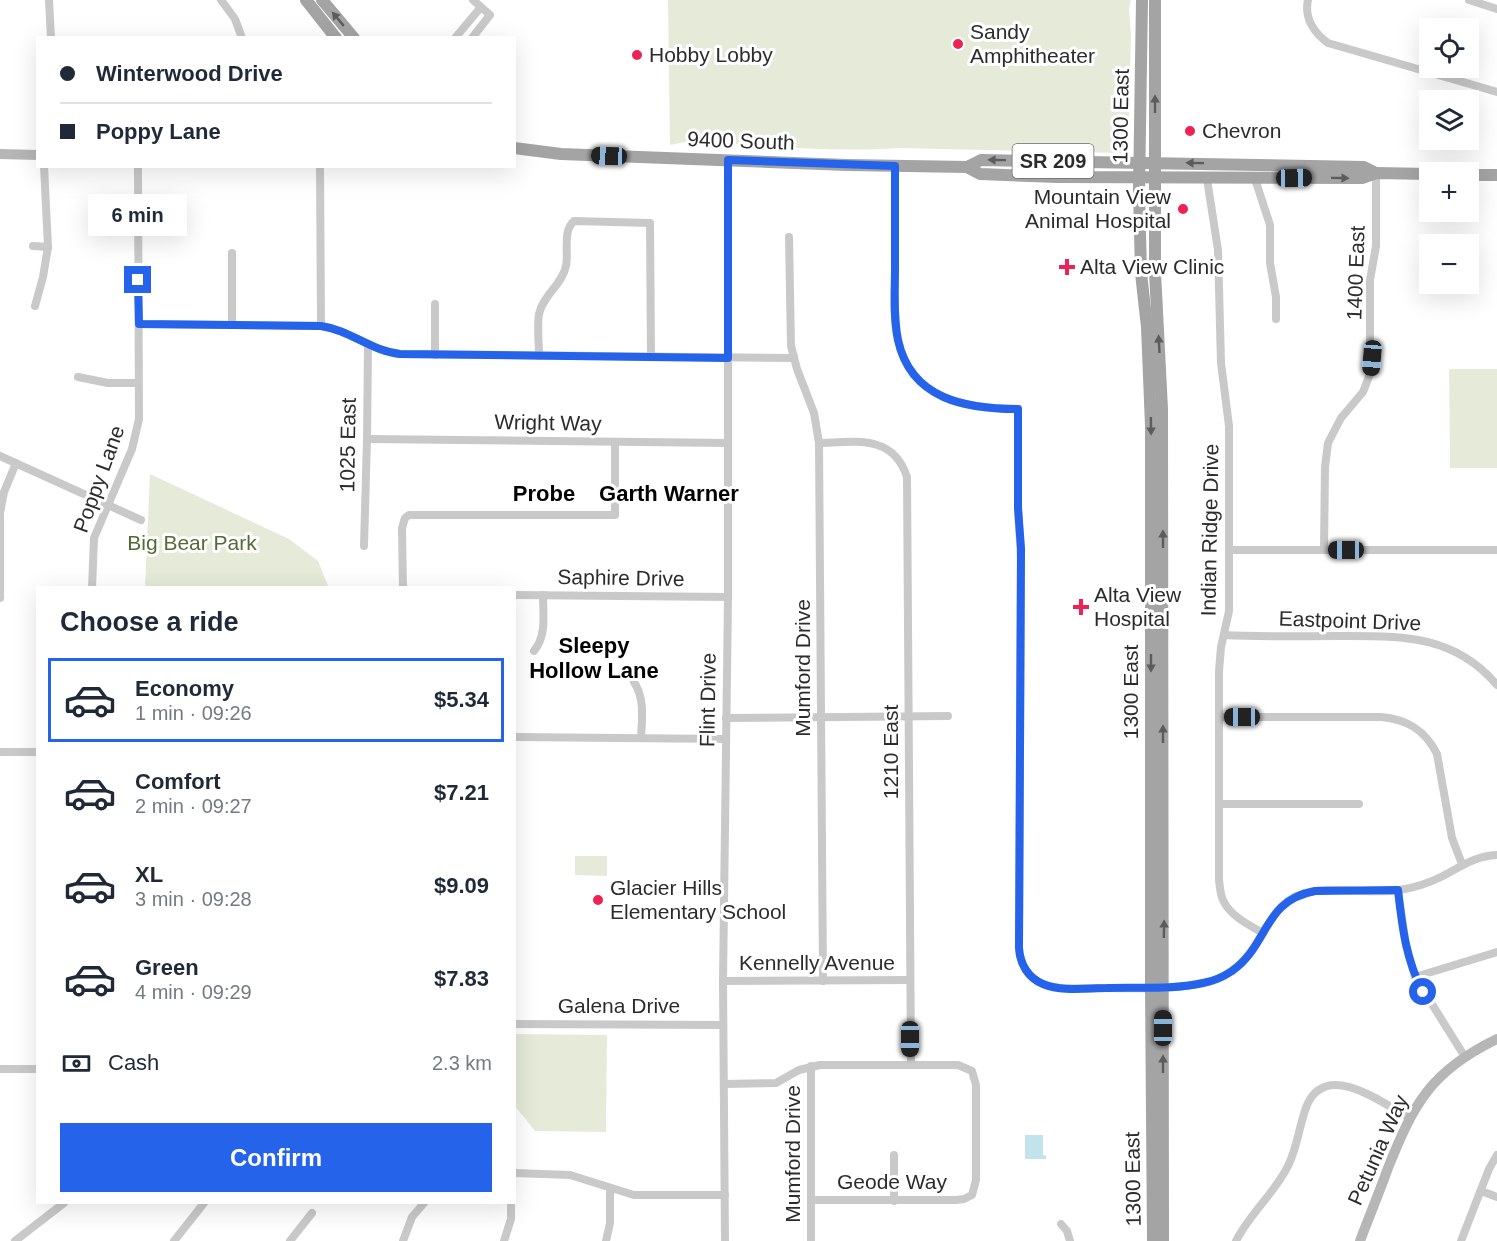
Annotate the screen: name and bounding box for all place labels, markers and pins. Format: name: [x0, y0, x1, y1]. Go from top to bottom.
place label: Sandy Amphitheater: [970, 20, 1095, 67]
marker: Sandy Amphitheater: [951, 37, 965, 51]
place label: Hobby Lobby: [649, 43, 773, 66]
marker: Hobby Lobby: [630, 48, 644, 62]
place label: Chevron: [1202, 119, 1281, 142]
marker: Chevron: [1183, 124, 1197, 138]
place label: Mountain View Animal Hospital: [1025, 185, 1172, 232]
marker: Mountain View Animal Hospital: [1176, 202, 1190, 216]
place label: Alta View Clinic: [1080, 255, 1224, 278]
marker: Alta View Clinic: [1058, 258, 1076, 276]
place label: Alta View Hospital: [1094, 583, 1182, 630]
marker: Alta View Hospital: [1072, 598, 1090, 616]
place label: Glacier Hills Elementary School: [610, 876, 786, 923]
marker: Glacier Hills Elementary School: [591, 893, 605, 907]

